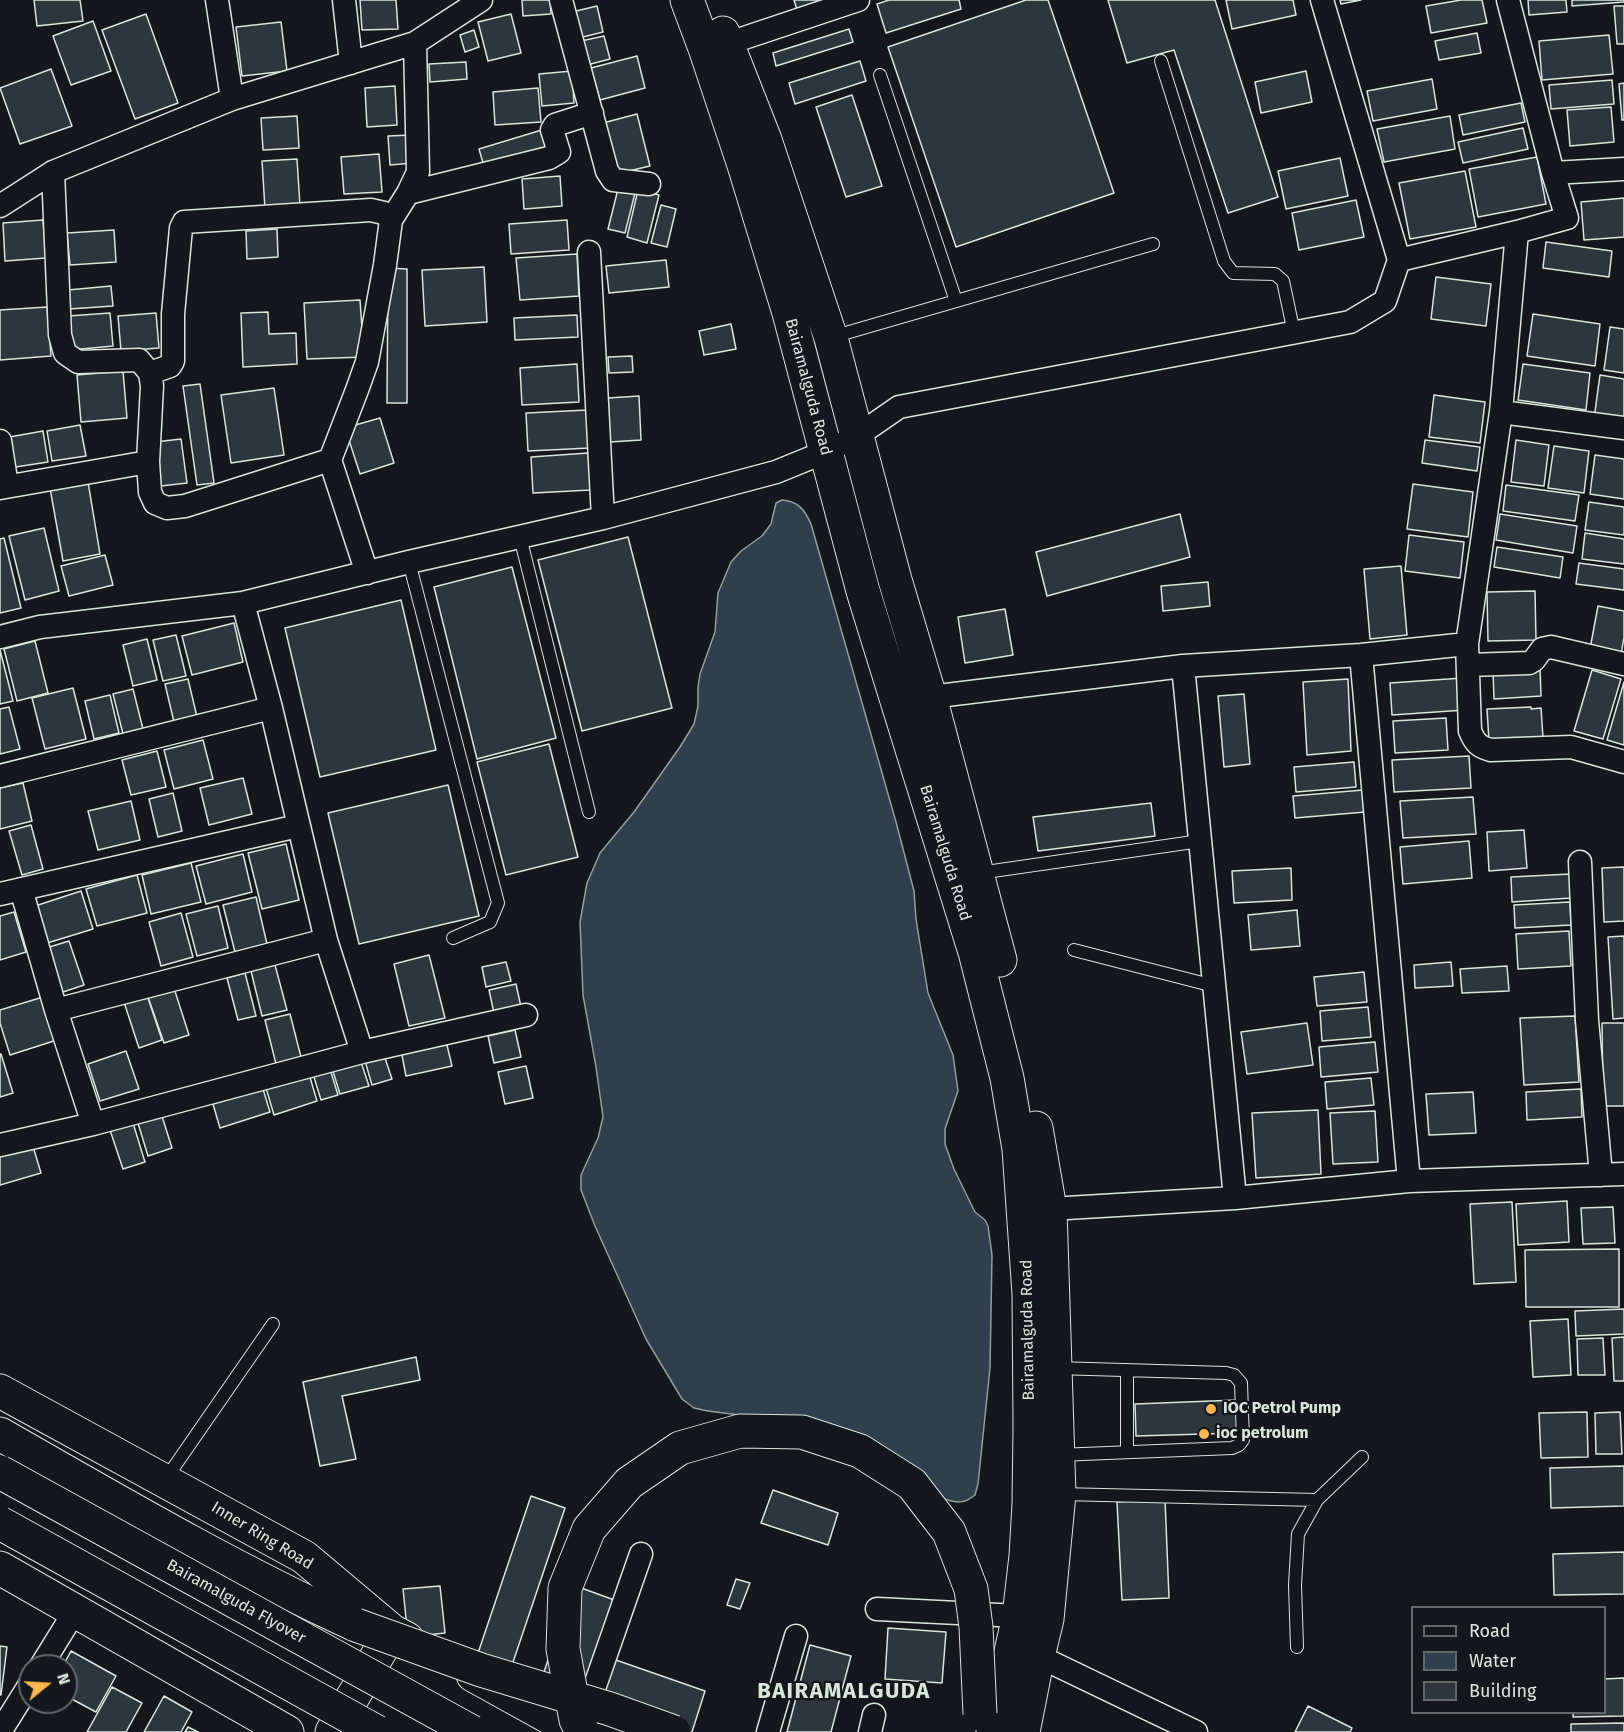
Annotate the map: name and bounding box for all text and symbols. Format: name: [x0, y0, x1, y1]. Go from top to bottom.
street label: Bairamalguda Road: [780, 316, 836, 458]
street label: Bairamalguda Road: [915, 783, 975, 923]
street label: Bairamalguda Road: [1017, 1259, 1039, 1401]
place label: IOC Petrol Pump: [1223, 1399, 1341, 1419]
marker: IOC Petrol Pump: [1204, 1402, 1218, 1416]
place label: ioc petrolum: [1216, 1424, 1309, 1444]
marker: ioc petrolum: [1197, 1427, 1211, 1441]
street label: Inner Ring Road: [207, 1498, 317, 1574]
street label: Bairamalguda Flyover: [163, 1556, 309, 1648]
legend: [1411, 1606, 1606, 1714]
text: Road: [1469, 1620, 1511, 1642]
text: Water: [1469, 1650, 1516, 1672]
north arrow: [18, 1654, 78, 1714]
text: N: [53, 1671, 74, 1687]
district label: BAIRAMALGUDA: [757, 1679, 931, 1705]
text: Building: [1469, 1680, 1536, 1702]

